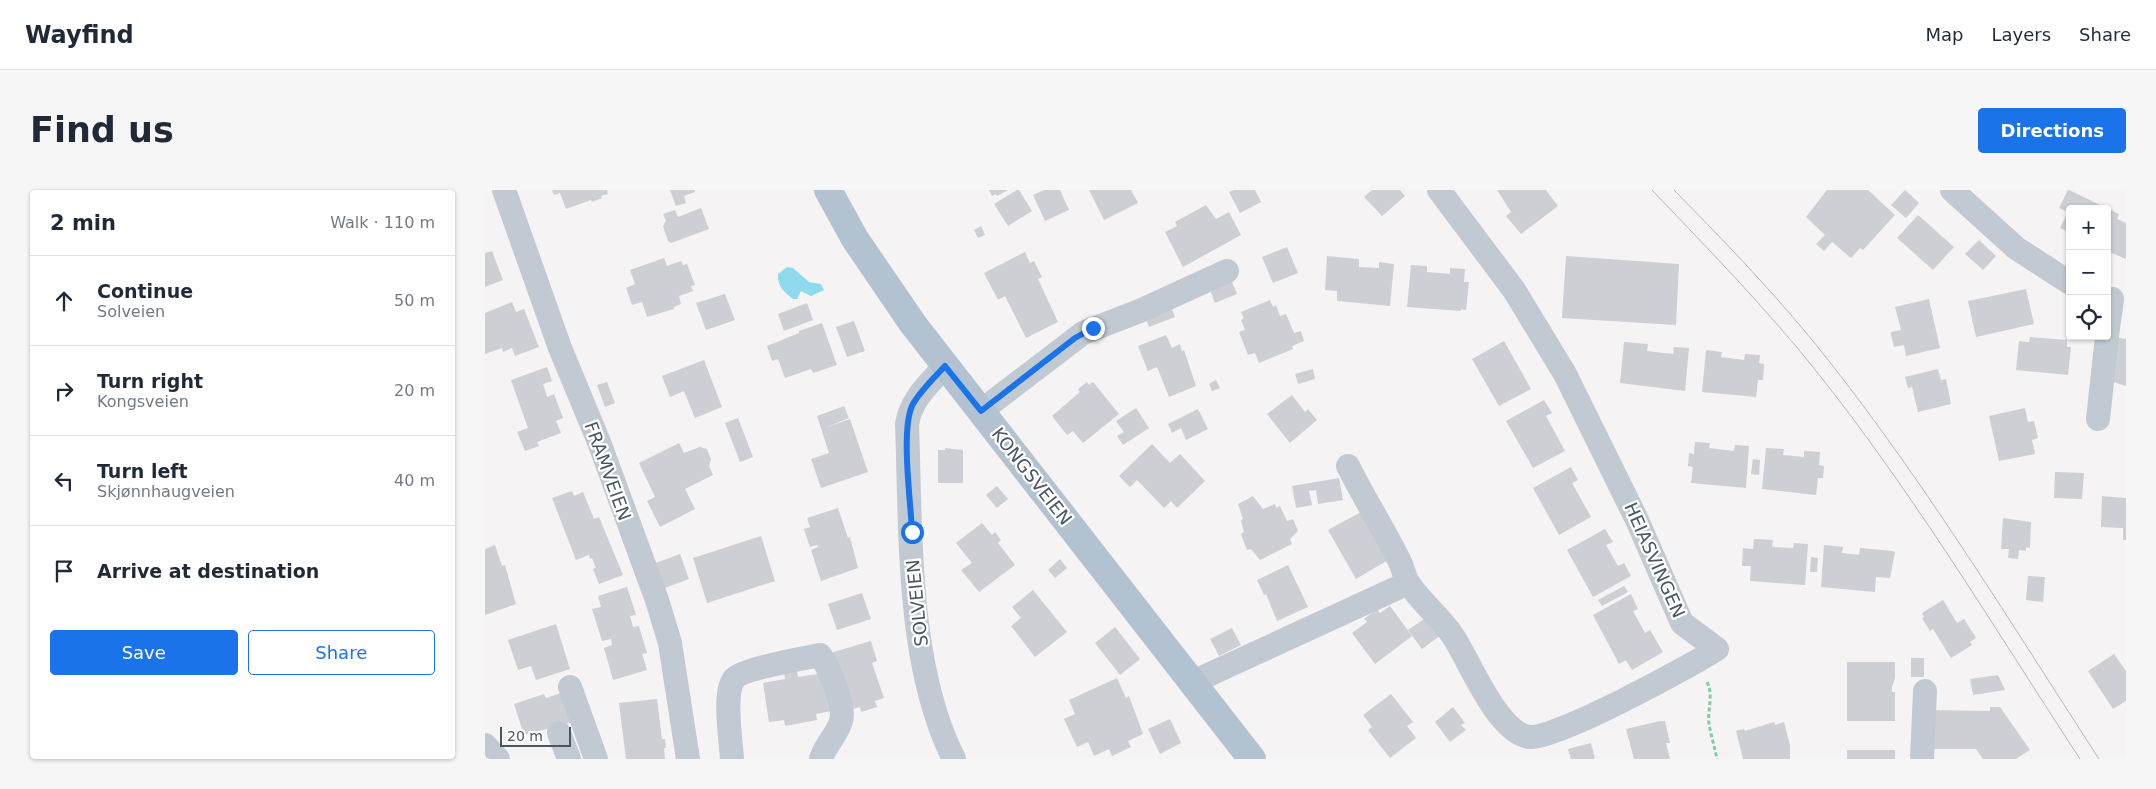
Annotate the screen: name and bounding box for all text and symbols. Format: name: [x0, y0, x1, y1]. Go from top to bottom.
text: Wayfind: [25, 21, 134, 49]
text: Map: [1925, 24, 1963, 45]
text: Layers: [1991, 24, 2051, 45]
text: Share: [2079, 24, 2131, 45]
button: Directions: [1978, 108, 2126, 153]
text: Find us: [30, 110, 174, 150]
map controls: [2066, 205, 2111, 340]
button: +: [2066, 205, 2111, 250]
text: 2 min: [50, 211, 116, 235]
text: Walk · 110 m: [330, 213, 435, 232]
button: −: [2066, 250, 2111, 295]
text: Continue: [97, 280, 193, 302]
icon: ahead: [50, 287, 78, 315]
text: 50 m: [394, 291, 435, 310]
button: locate: [2066, 295, 2111, 340]
text: Solveien: [97, 302, 165, 321]
route end: [1082, 317, 1105, 340]
text: Turn right: [97, 370, 203, 392]
icon: right: [50, 377, 78, 405]
text: 20 m: [394, 381, 435, 400]
text: Kongsveien: [97, 392, 189, 411]
street label: FRAMVEIEN: [580, 419, 636, 523]
street label: KONGSVEIEN: [988, 423, 1076, 529]
text: Turn left: [97, 460, 188, 482]
icon: left: [50, 467, 78, 495]
text: 40 m: [394, 471, 435, 490]
text: Skjønnhaugveien: [97, 482, 235, 501]
street label: HEIASVINGEN: [1620, 499, 1690, 621]
route start: [901, 521, 924, 544]
icon: arrive: [50, 557, 78, 585]
street label: SOLVEIEN: [902, 558, 932, 648]
text: Arrive at destination: [97, 560, 319, 582]
button: Save: [50, 630, 238, 675]
button: Share: [248, 630, 435, 675]
scale bar: [500, 724, 571, 747]
text: 20 m: [507, 728, 543, 744]

